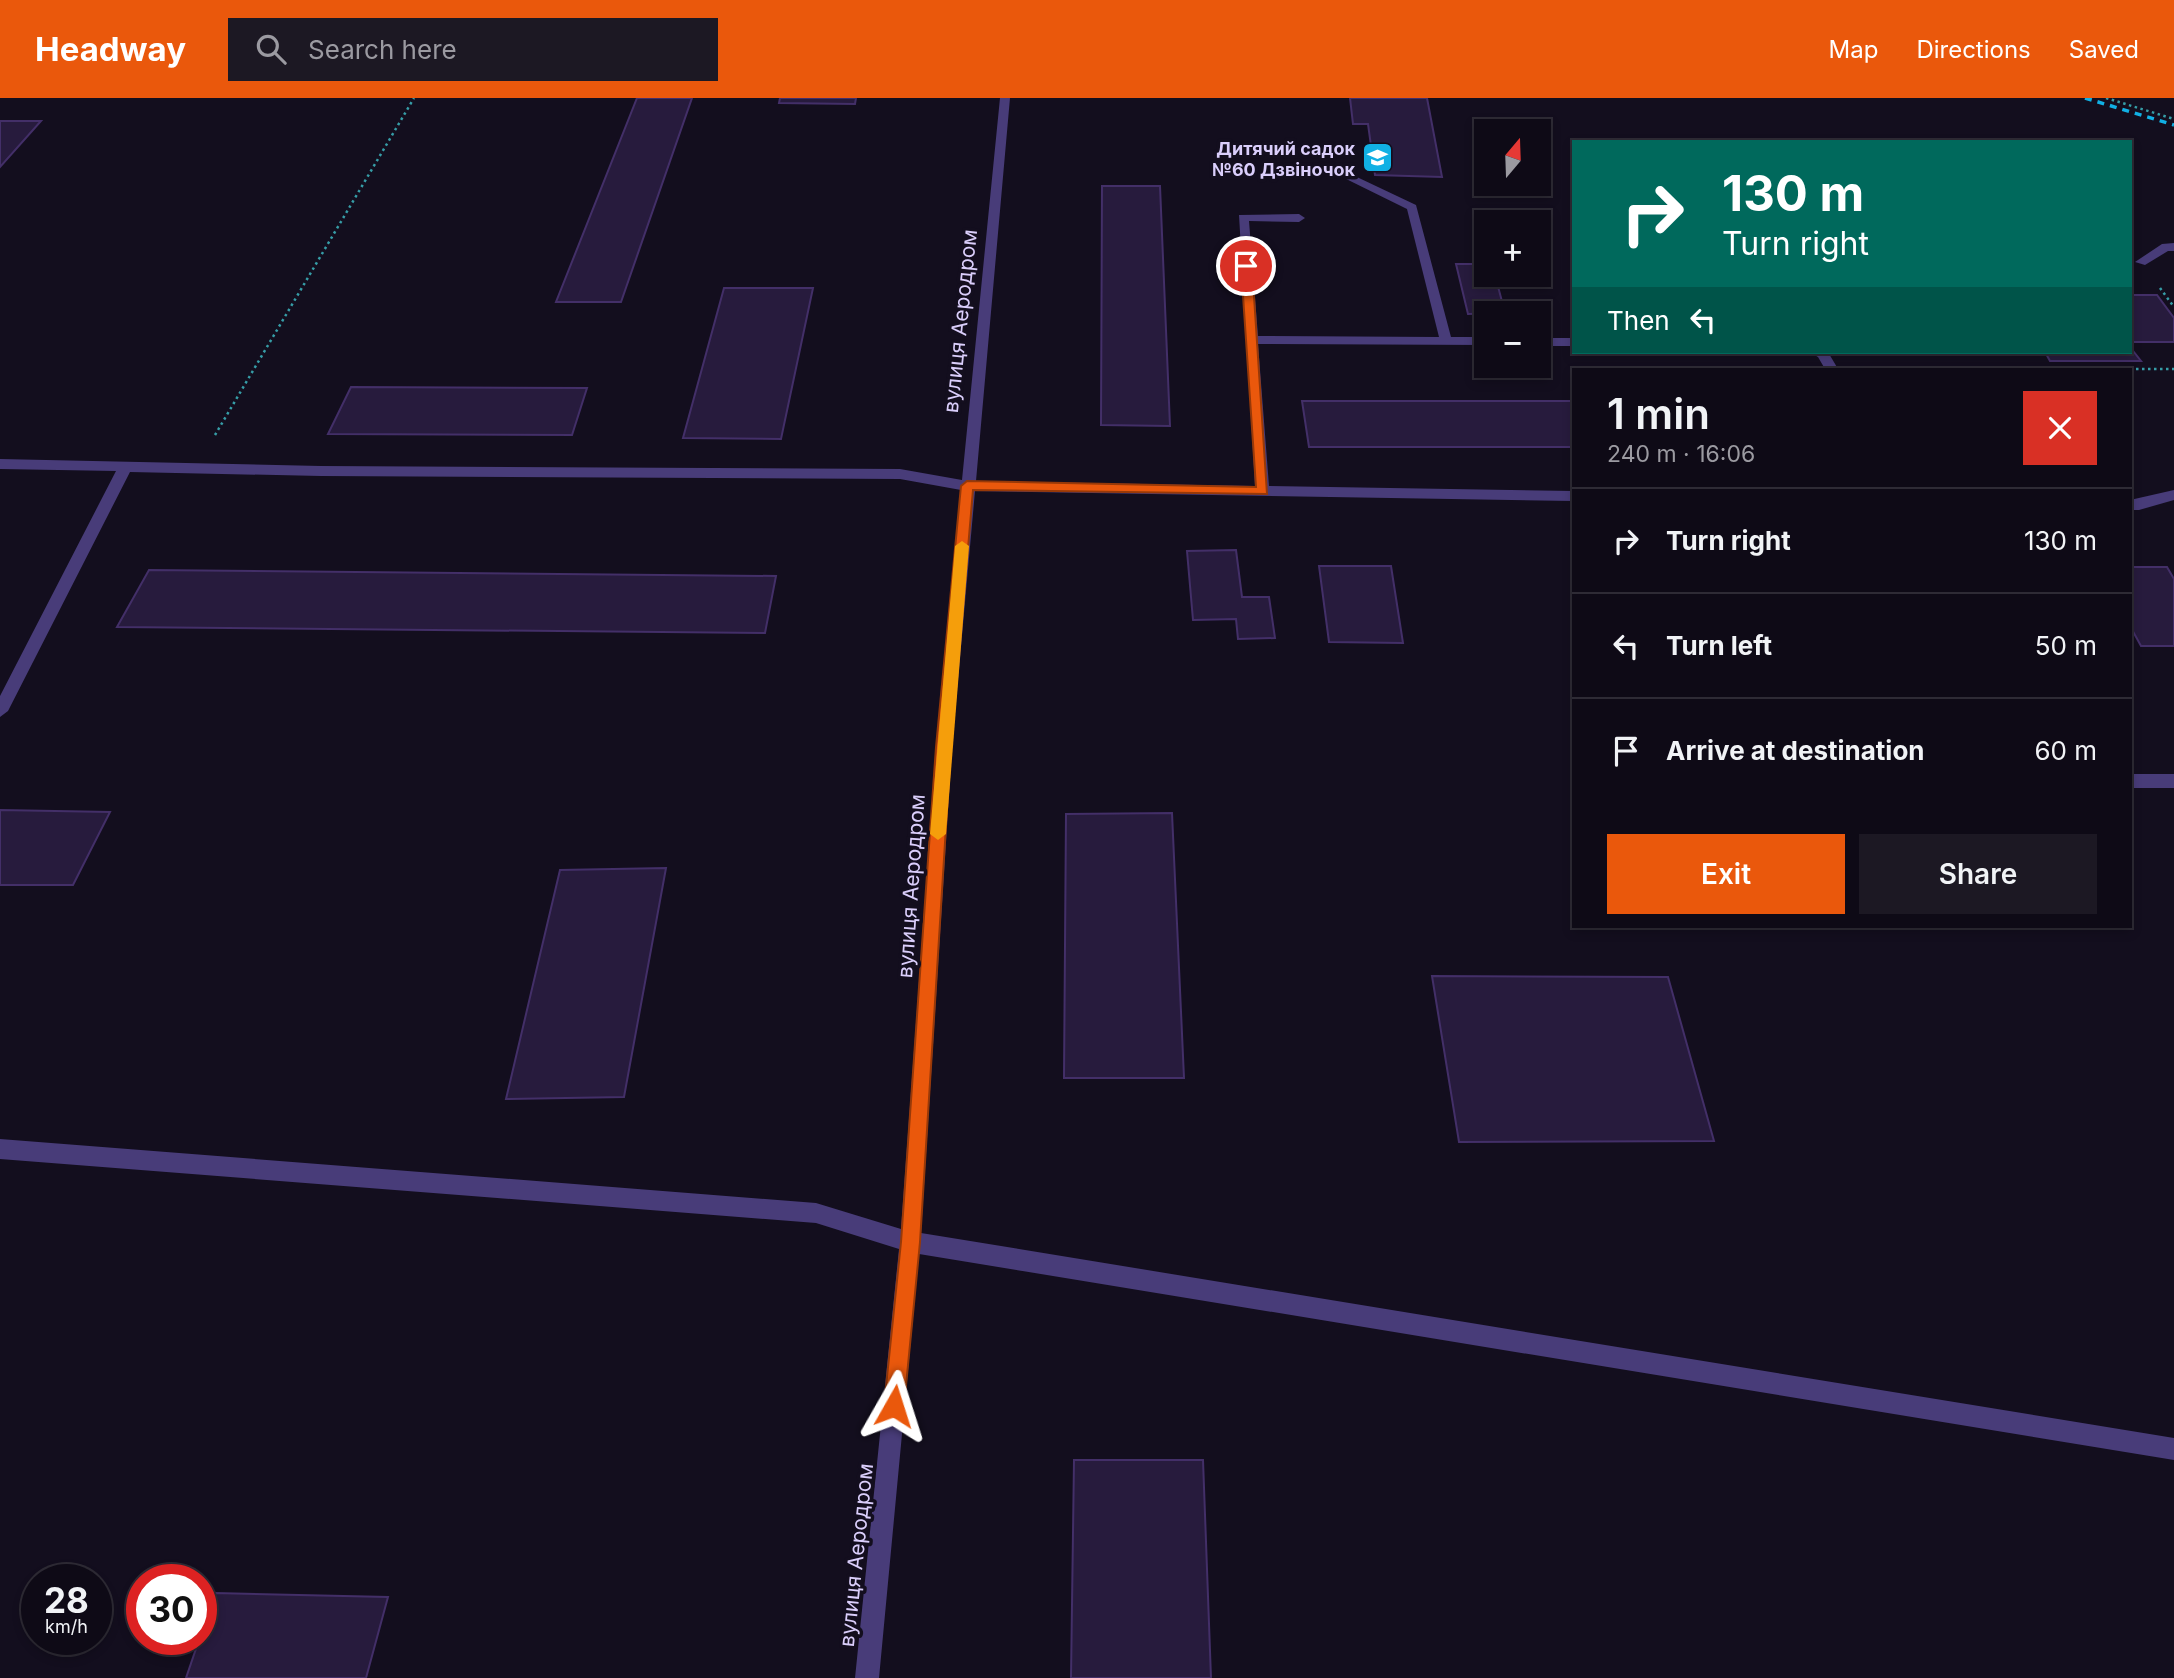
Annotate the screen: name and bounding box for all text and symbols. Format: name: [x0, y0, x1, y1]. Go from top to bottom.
search box: [228, 18, 718, 81]
text: Headway: [35, 29, 186, 69]
icon: search: [252, 30, 290, 68]
text: Search here: [308, 34, 457, 65]
text: Map: [1829, 35, 1878, 64]
text: Directions: [1916, 35, 2031, 64]
text: Saved: [2069, 35, 2139, 64]
north arrow: [1474, 119, 1550, 196]
map controls: [1474, 119, 1551, 378]
place label: Дитячий садок №60 Дзвіночок: [1212, 138, 1356, 180]
school or university icon: Дитячий садок №60 Дзвіночок: [1361, 141, 1395, 175]
text: 130 m: [1722, 164, 1864, 223]
icon: right: [1607, 168, 1698, 259]
button: +: [1474, 210, 1551, 287]
text: Turn right: [1722, 224, 1869, 263]
street label: вулиця Аеродром: [938, 228, 982, 414]
pin: [1216, 236, 1276, 296]
icon: arrive: [1227, 247, 1265, 285]
button: −: [1474, 301, 1551, 378]
icon: left: [1684, 301, 1722, 339]
text: Then: [1607, 305, 1670, 336]
text: 1 min: [1607, 388, 1710, 439]
button: close: [2023, 391, 2097, 465]
text: 240 m · 16:06: [1607, 440, 1755, 468]
icon: right: [1607, 522, 1645, 560]
text: Turn right: [1666, 525, 1791, 556]
text: 130 m: [2024, 525, 2097, 556]
icon: left: [1607, 627, 1645, 665]
text: Turn left: [1666, 630, 1772, 661]
text: 50 m: [2035, 630, 2097, 661]
icon: arrive: [1607, 732, 1645, 770]
text: Arrive at destination: [1666, 735, 1925, 766]
text: 60 m: [2034, 735, 2097, 766]
street label: вулиця Аеродром: [892, 793, 930, 979]
button: Exit: [1607, 834, 1845, 914]
button: Share: [1859, 834, 2097, 914]
position arrow: [857, 1369, 931, 1443]
street label: вулиця Аеродром: [834, 1462, 878, 1648]
speed limit sign: 30: [126, 1564, 217, 1655]
text: 28: [44, 1579, 89, 1621]
text: km/h: [45, 1616, 88, 1637]

